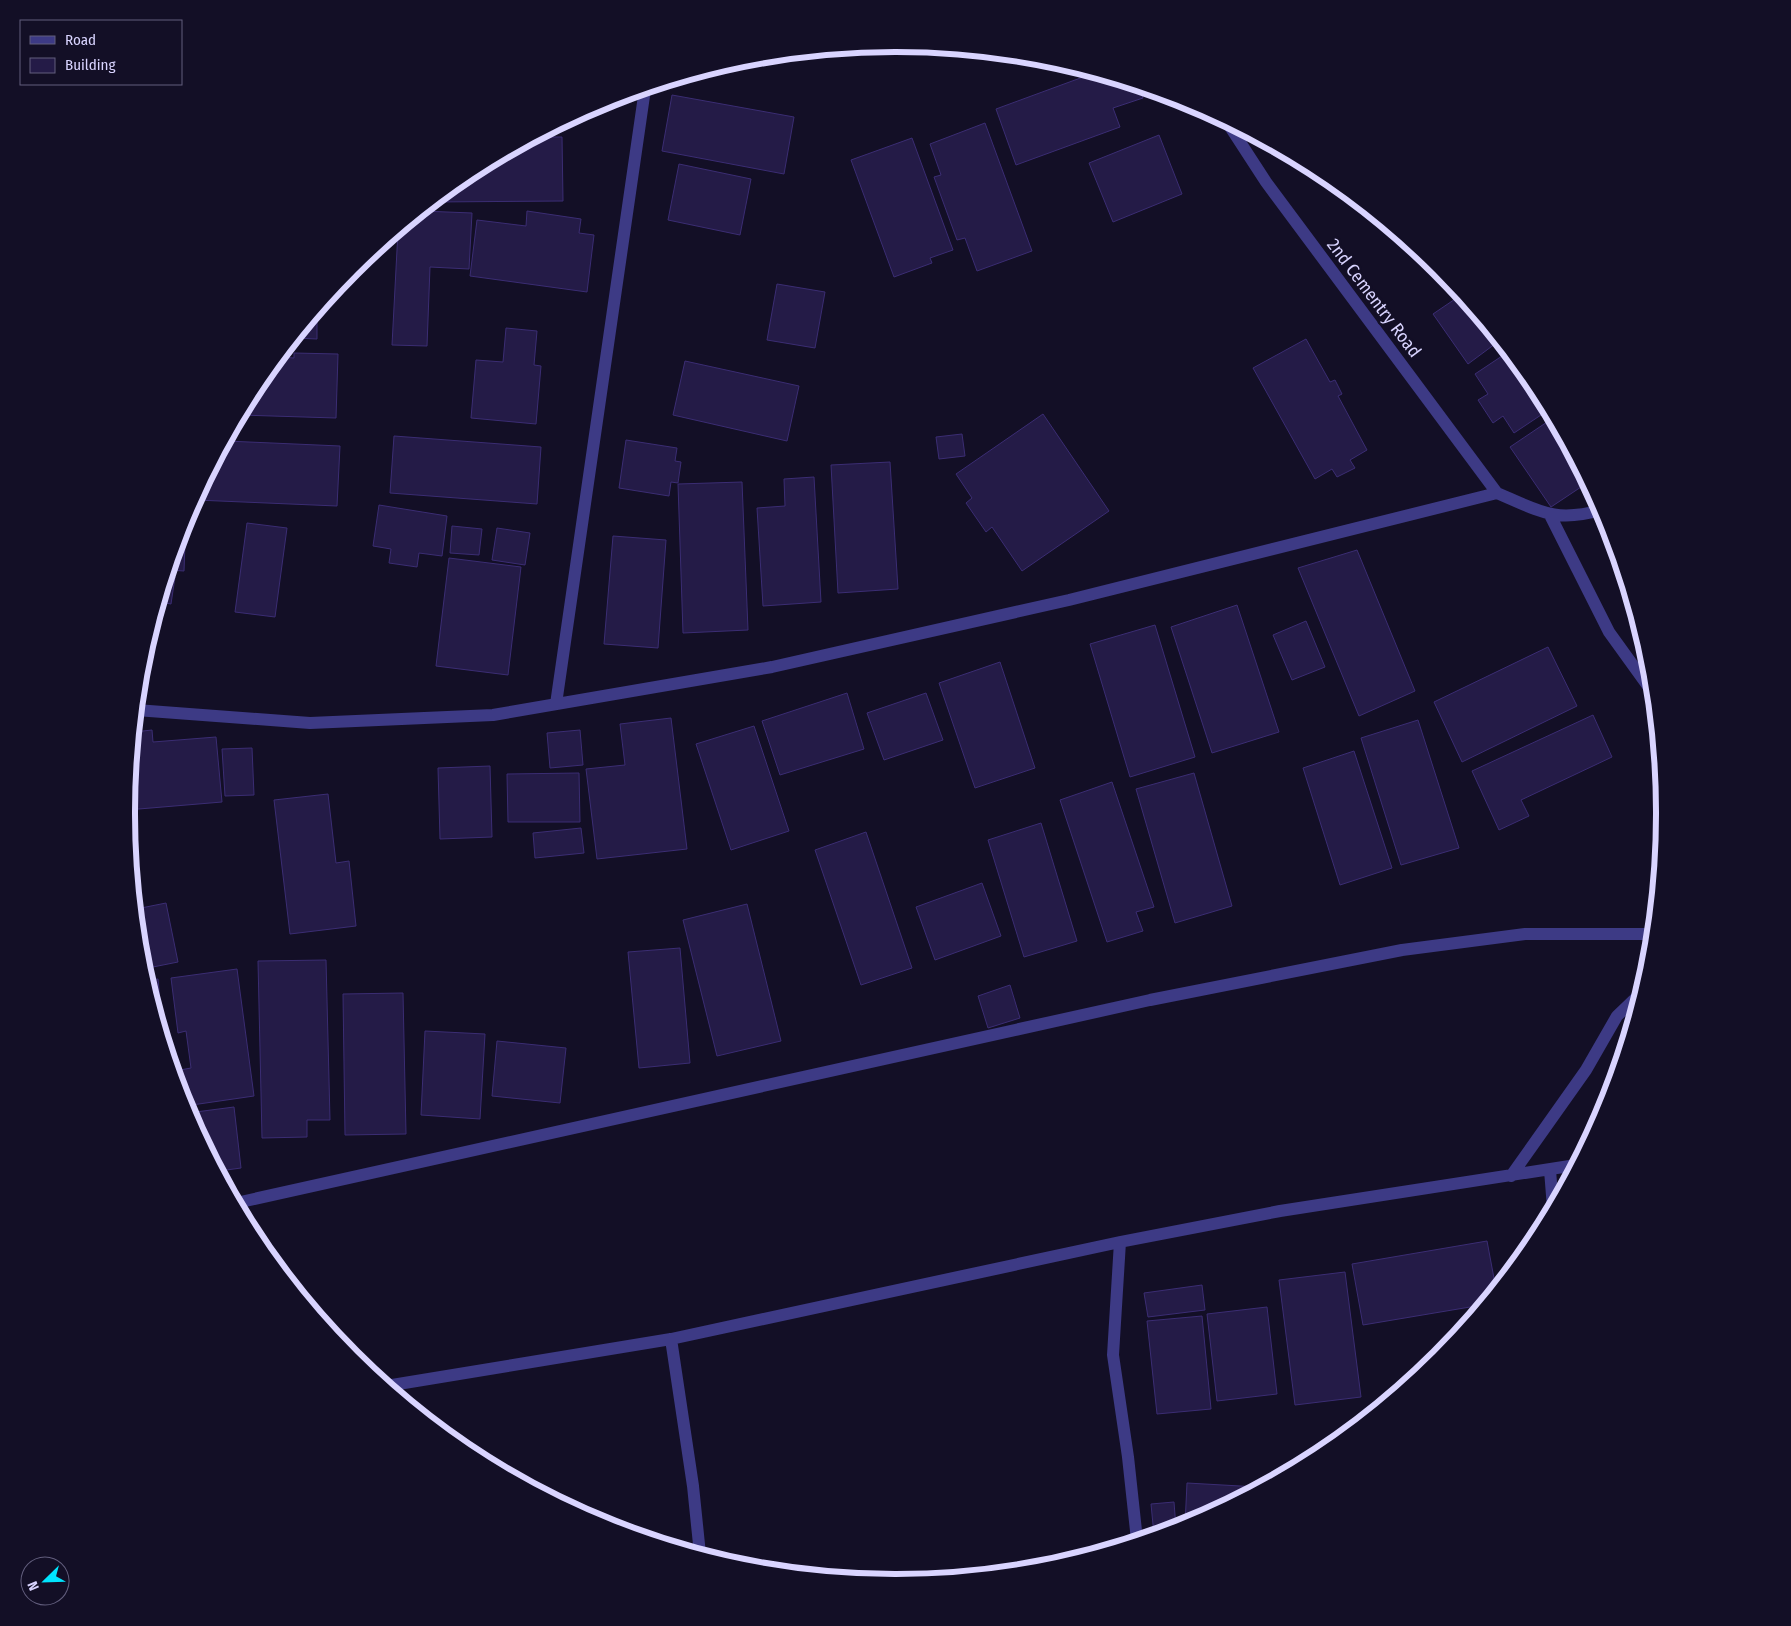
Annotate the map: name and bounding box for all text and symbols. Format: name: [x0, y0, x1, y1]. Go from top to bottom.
legend: [20, 20, 182, 85]
text: Road: [65, 31, 96, 49]
text: Building: [65, 56, 116, 74]
street label: 2nd Cementry Road: [1322, 234, 1426, 362]
north arrow: [20, 1556, 70, 1606]
text: N: [24, 1579, 43, 1593]

